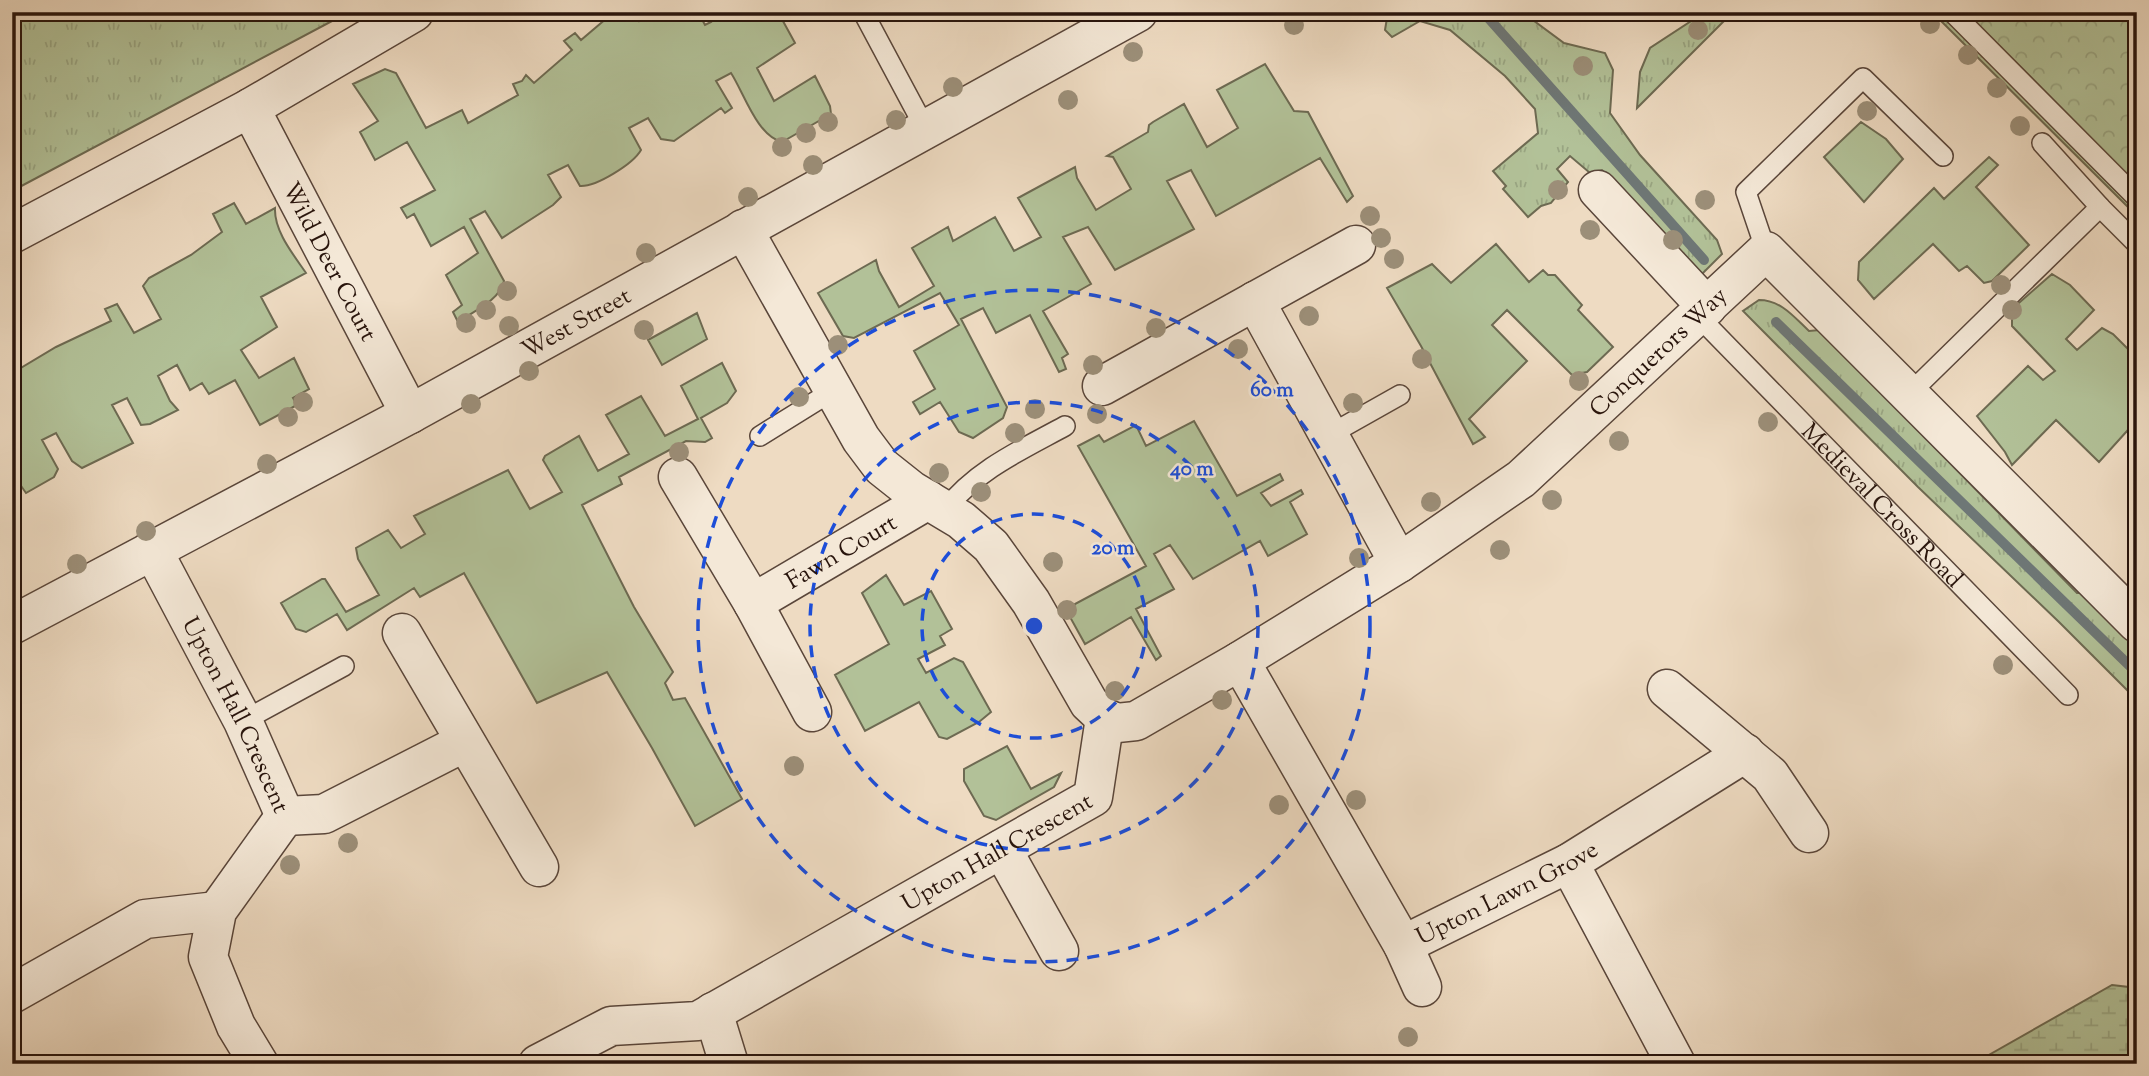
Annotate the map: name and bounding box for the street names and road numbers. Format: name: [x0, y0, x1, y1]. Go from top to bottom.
street label: Wild Deer Court: [273, 177, 384, 348]
street label: West Street: [516, 280, 638, 368]
street label: Conquerors Way: [1583, 280, 1736, 426]
street label: Medieval Cross Road: [1792, 416, 1970, 597]
street label: Fawn Court: [780, 507, 904, 599]
street label: Upton Hall Crescent: [172, 611, 297, 819]
street label: Upton Hall Crescent: [896, 785, 1100, 921]
street label: Upton Lawn Grove: [1411, 834, 1605, 955]

